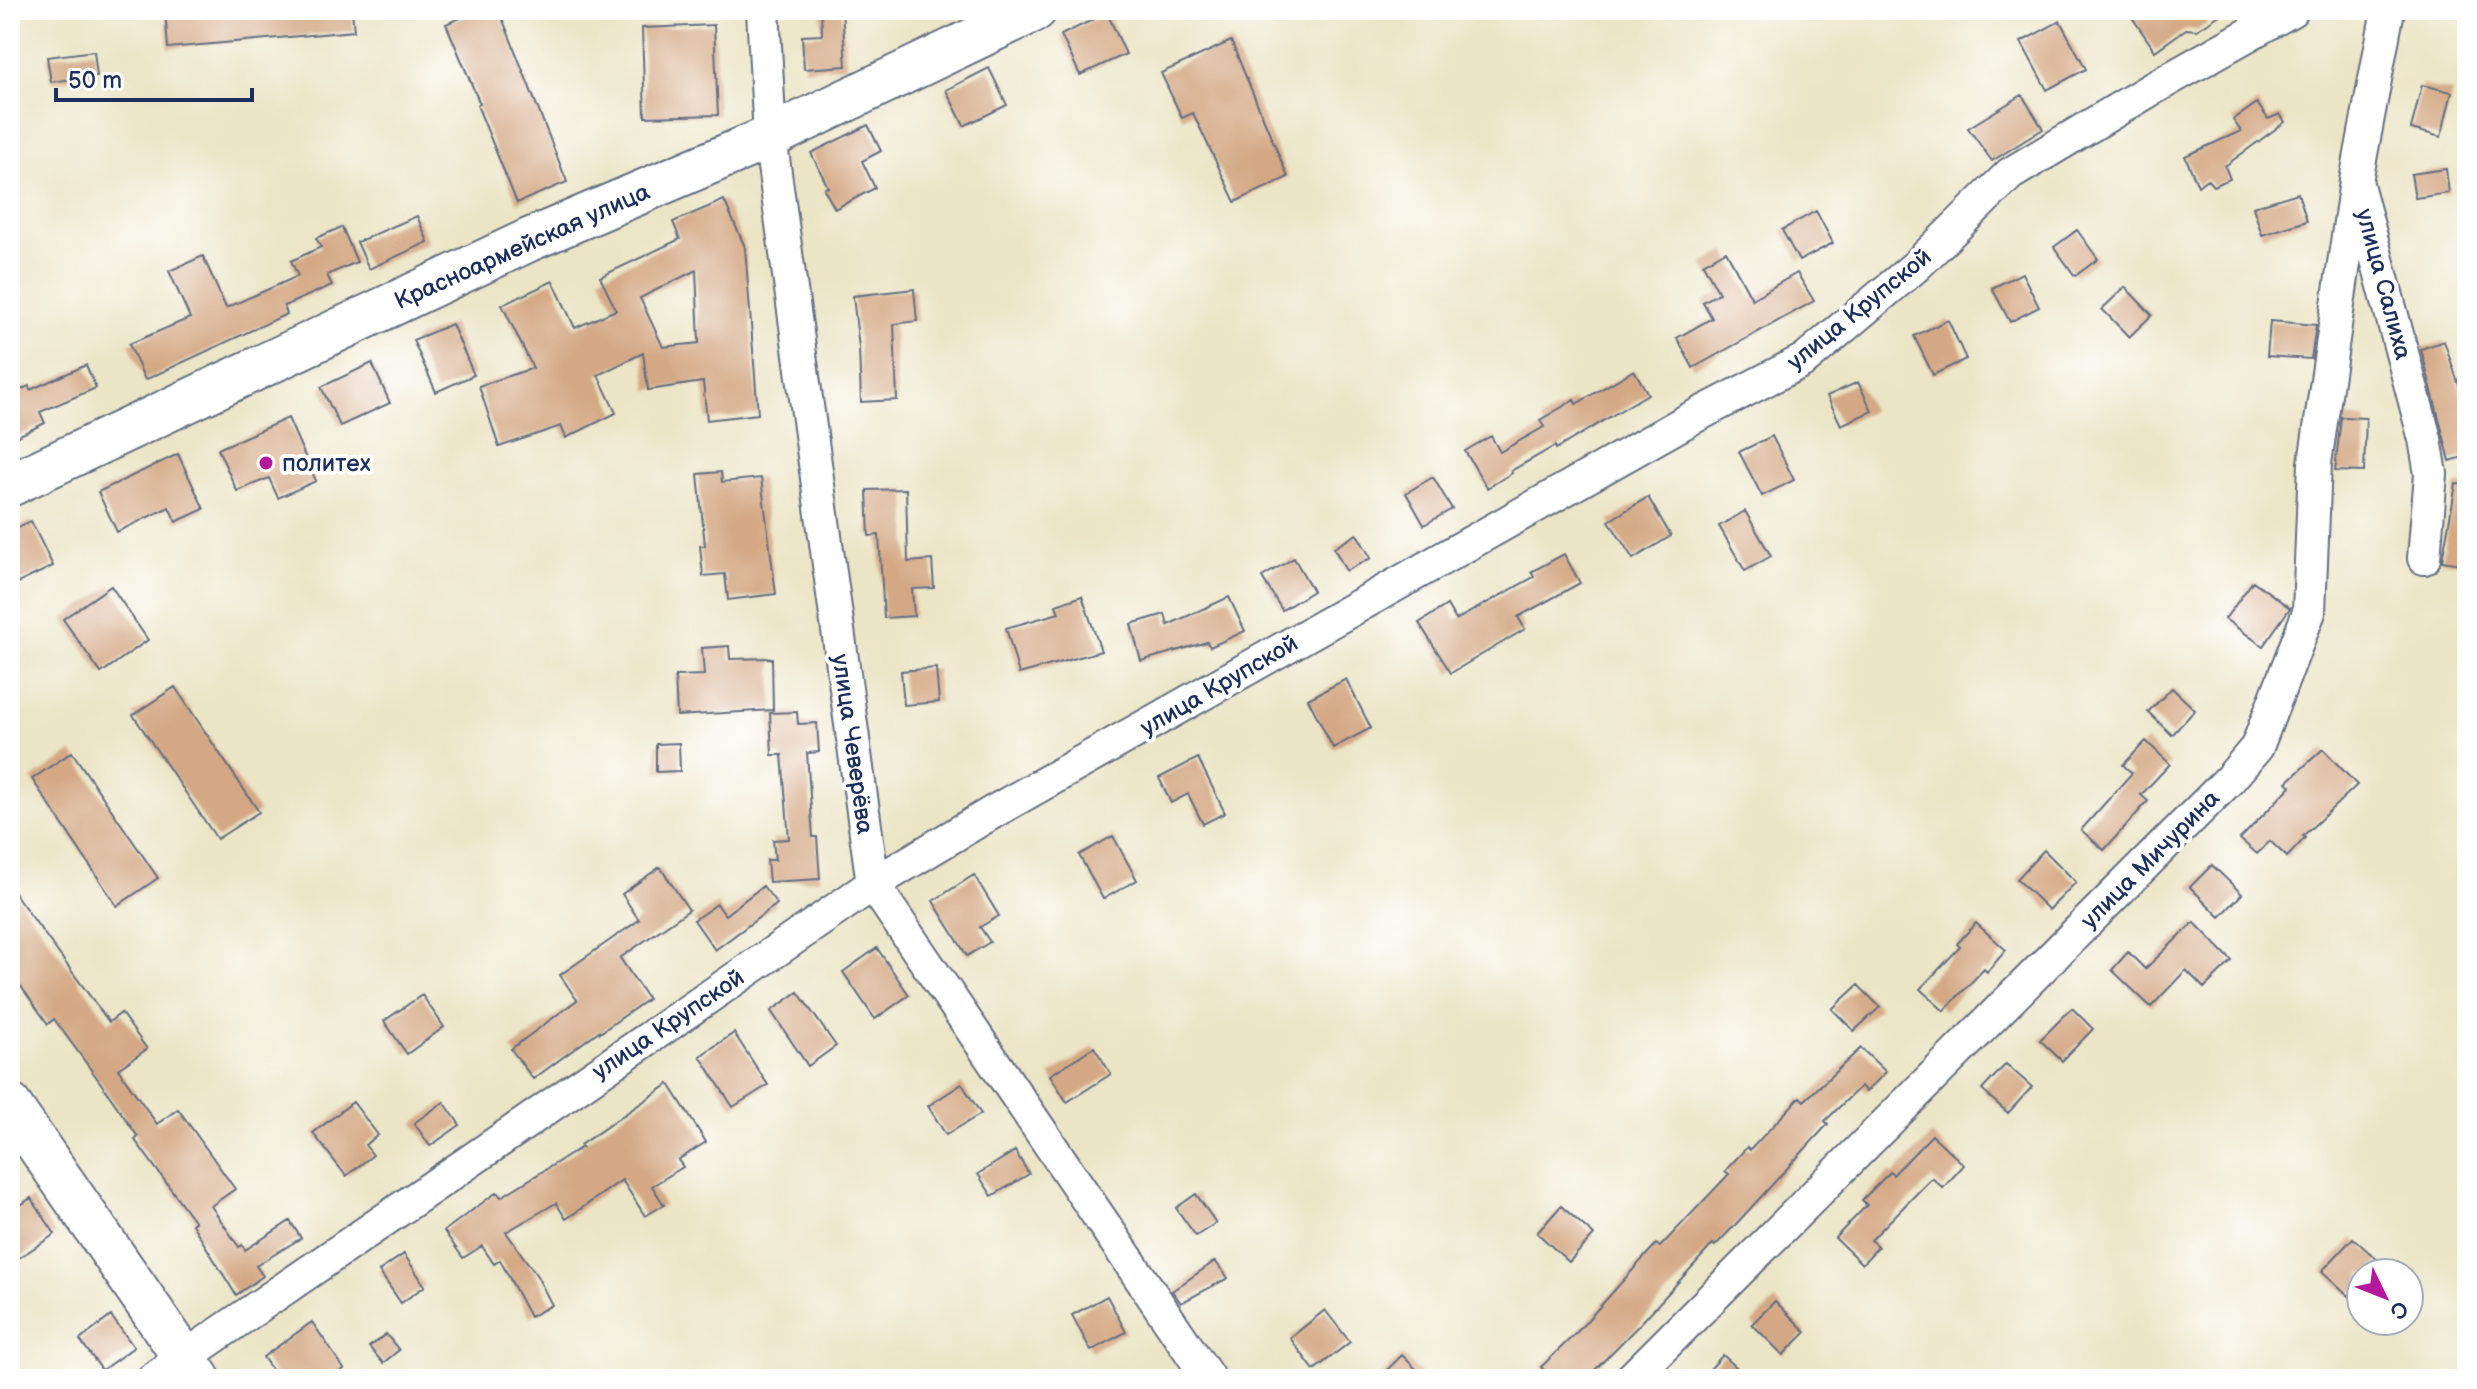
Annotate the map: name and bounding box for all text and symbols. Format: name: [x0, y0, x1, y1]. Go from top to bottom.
scale bar: [56, 52, 252, 102]
text: 50 m: [68, 66, 122, 95]
street label: Красноармейская улица: [390, 177, 654, 316]
street label: улица Салиха: [2349, 205, 2418, 363]
street label: улица Крупской: [1781, 242, 1937, 376]
place label: политех: [282, 449, 371, 478]
marker: политех: [257, 454, 275, 472]
street label: улица Крупской: [1135, 629, 1303, 742]
street label: улица Чеверёва: [826, 652, 880, 836]
street label: улица Мичурина: [2075, 784, 2226, 935]
street label: улица Крупской: [587, 963, 750, 1086]
north arrow: [2345, 1257, 2425, 1337]
text: С: [2383, 1295, 2414, 1324]

